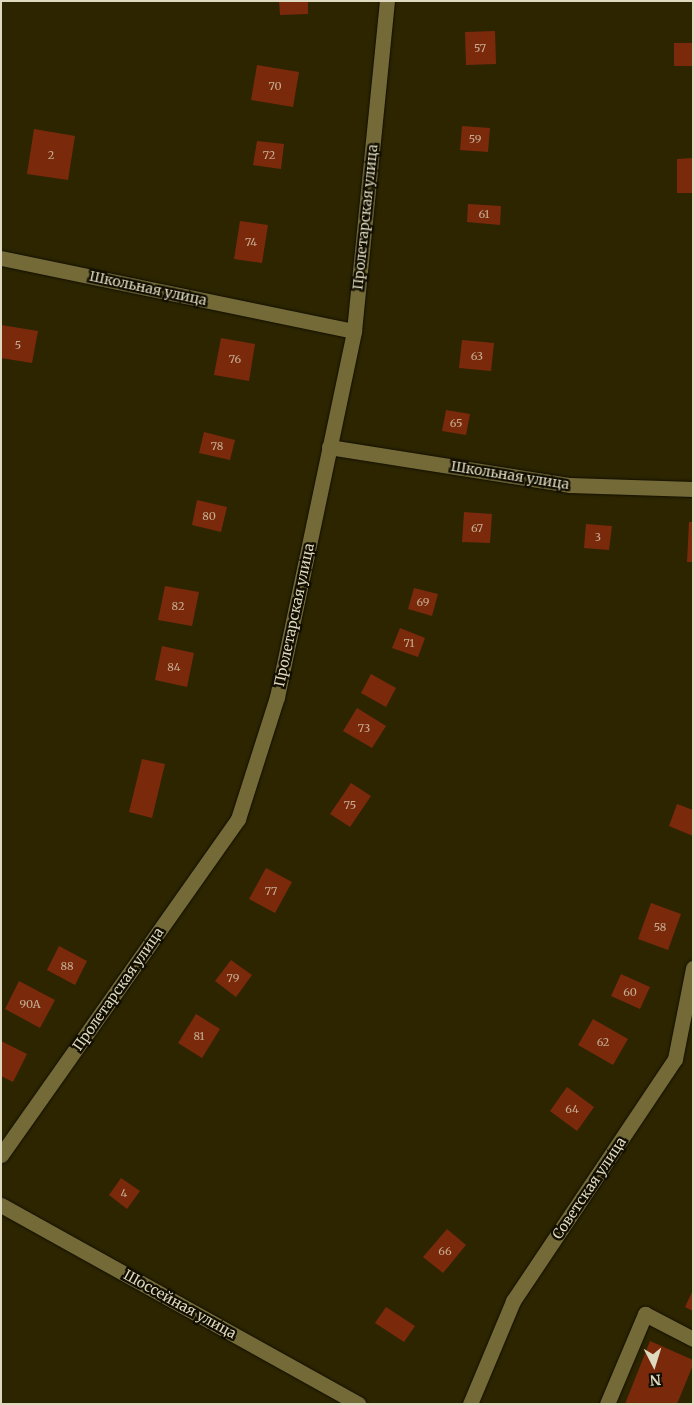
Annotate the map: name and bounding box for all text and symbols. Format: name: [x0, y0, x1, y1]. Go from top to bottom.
house number: 57: [474, 41, 486, 55]
house number: 70: [268, 79, 282, 93]
house number: 59: [469, 132, 481, 146]
street label: Пролетарская улица: [349, 143, 381, 291]
house number: 2: [48, 148, 54, 162]
house number: 72: [263, 148, 275, 162]
house number: 61: [479, 207, 489, 221]
house number: 74: [245, 235, 257, 249]
street label: Школьная улица: [88, 267, 208, 309]
house number: 5: [15, 338, 21, 352]
house number: 63: [471, 349, 483, 363]
house number: 76: [229, 352, 241, 366]
house number: 65: [450, 416, 462, 430]
house number: 78: [211, 439, 223, 453]
street label: Школьная улица: [450, 457, 570, 493]
house number: 80: [202, 509, 216, 523]
house number: 67: [471, 521, 483, 535]
house number: 3: [595, 530, 601, 544]
street label: Пролетарская улица: [271, 542, 317, 688]
house number: 69: [416, 595, 430, 609]
house number: 82: [172, 599, 184, 613]
house number: 71: [403, 636, 415, 650]
house number: 84: [167, 660, 181, 674]
house number: 73: [358, 721, 370, 735]
house number: 75: [344, 798, 356, 812]
house number: 77: [265, 884, 277, 898]
house number: 58: [654, 920, 666, 934]
street label: Пролетарская улица: [69, 924, 167, 1054]
house number: 88: [60, 959, 74, 973]
house number: 79: [227, 971, 239, 985]
house number: 60: [623, 985, 637, 999]
house number: 90А: [19, 997, 41, 1011]
house number: 81: [193, 1029, 205, 1043]
house number: 62: [597, 1035, 609, 1049]
house number: 64: [565, 1102, 579, 1116]
street label: Советская улица: [549, 1134, 629, 1242]
house number: 4: [121, 1186, 127, 1200]
house number: 66: [438, 1244, 452, 1258]
street label: Шоссейная улица: [121, 1266, 239, 1342]
north arrow: [629, 1340, 679, 1390]
text: N: [649, 1370, 662, 1389]

